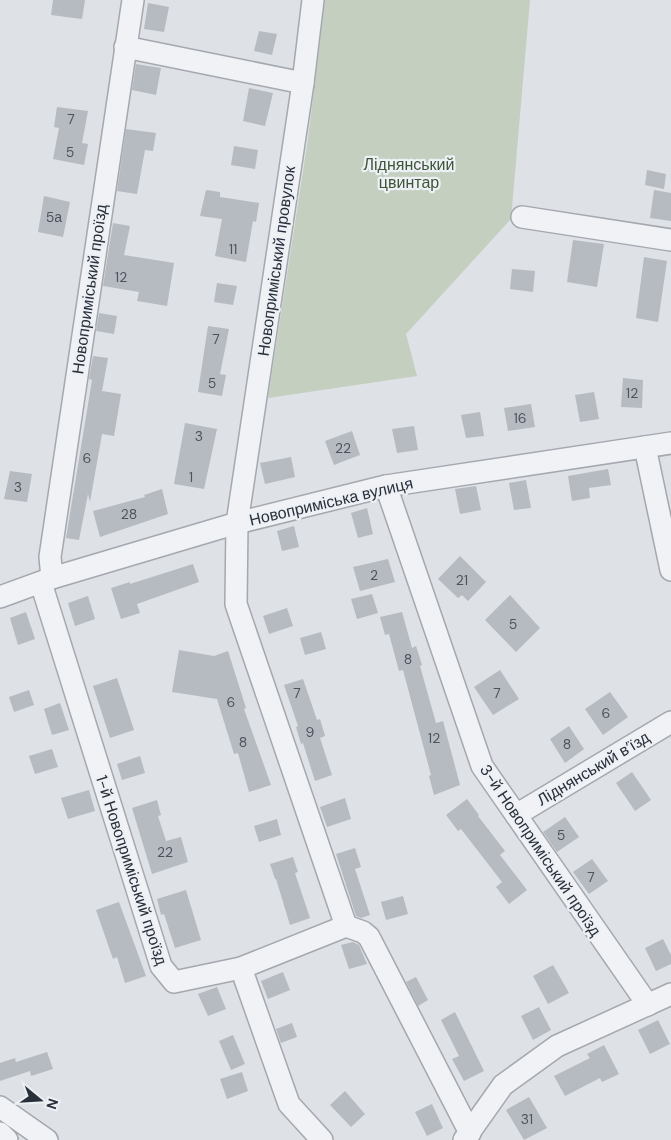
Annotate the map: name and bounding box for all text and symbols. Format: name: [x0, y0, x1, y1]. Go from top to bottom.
house number: 7: [67, 110, 75, 128]
house number: 5: [66, 143, 74, 161]
park label: Ліднянський цвинтар: [364, 154, 454, 193]
street label: Новоприміський провулок: [253, 164, 300, 358]
street label: Новоприміський проїзд: [67, 202, 112, 375]
house number: 5а: [46, 208, 62, 226]
house number: 11: [229, 240, 237, 258]
house number: 12: [115, 268, 127, 286]
house number: 7: [212, 330, 220, 348]
house number: 5: [208, 374, 216, 392]
house number: 12: [626, 384, 638, 402]
house number: 16: [513, 409, 527, 427]
house number: 3: [195, 427, 203, 445]
house number: 22: [335, 439, 351, 457]
house number: 6: [83, 449, 91, 467]
house number: 1: [189, 468, 193, 486]
street label: Новоприміська вулиця: [247, 472, 415, 531]
house number: 3: [14, 478, 22, 496]
house number: 28: [121, 505, 137, 523]
house number: 2: [370, 566, 378, 584]
house number: 21: [456, 571, 468, 589]
house number: 5: [509, 615, 517, 633]
house number: 8: [404, 650, 412, 668]
house number: 7: [293, 684, 301, 702]
house number: 7: [493, 684, 501, 702]
house number: 6: [227, 693, 235, 711]
house number: 6: [602, 704, 610, 722]
house number: 9: [306, 723, 315, 741]
street label: Ліднянський в’їзд: [533, 726, 654, 810]
house number: 12: [428, 729, 440, 747]
house number: 8: [239, 733, 247, 751]
house number: 8: [563, 735, 571, 753]
street label: 3-й Новоприміський проїзд: [475, 760, 606, 941]
street label: 1-й Новоприміський проїзд: [91, 773, 172, 968]
house number: 5: [557, 826, 565, 844]
house number: 22: [157, 843, 173, 861]
house number: 7: [587, 868, 595, 886]
north arrow: [15, 1075, 65, 1125]
text: N: [42, 1096, 63, 1112]
house number: 31: [521, 1110, 533, 1128]

